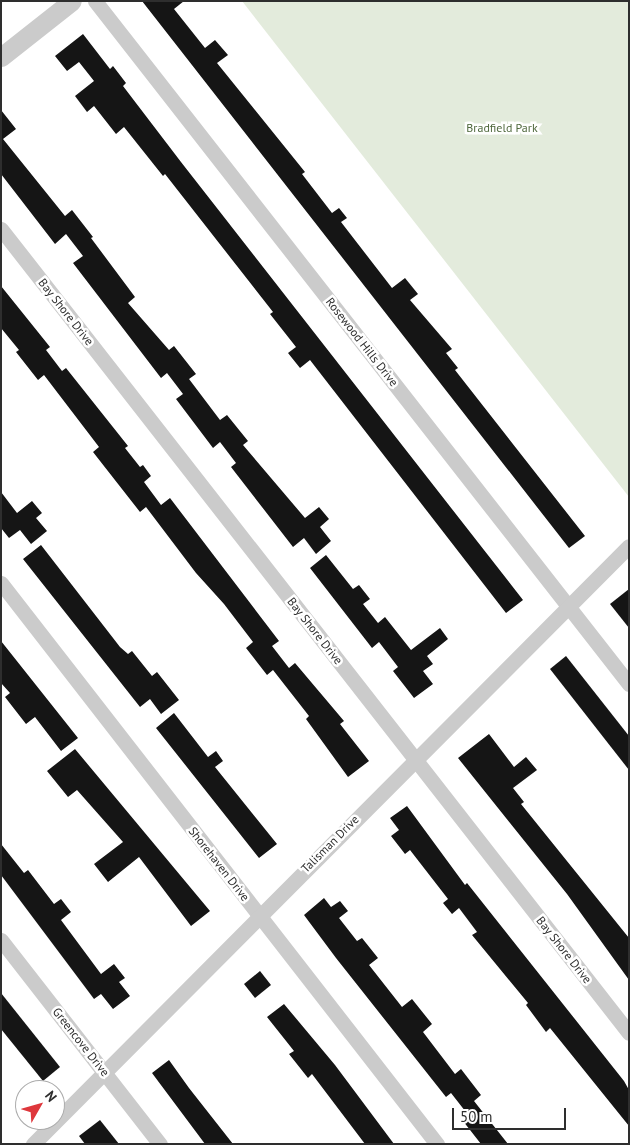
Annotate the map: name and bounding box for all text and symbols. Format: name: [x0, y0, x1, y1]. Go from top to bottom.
park label: Bradfield Park: [466, 121, 538, 135]
street label: Bay Shore Drive: [35, 275, 97, 349]
street label: Rosewood Hills Drive: [323, 295, 401, 389]
street label: Bay Shore Drive: [284, 594, 346, 668]
street label: Talisman Drive: [298, 812, 362, 876]
street label: Shorehaven Drive: [185, 824, 253, 904]
street label: Bay Shore Drive: [533, 913, 595, 987]
street label: Greencove Drive: [50, 1005, 112, 1079]
north arrow: [15, 1080, 65, 1130]
text: N: [41, 1087, 61, 1106]
scale bar: [455, 1098, 569, 1130]
text: 50 m: [460, 1107, 493, 1126]

